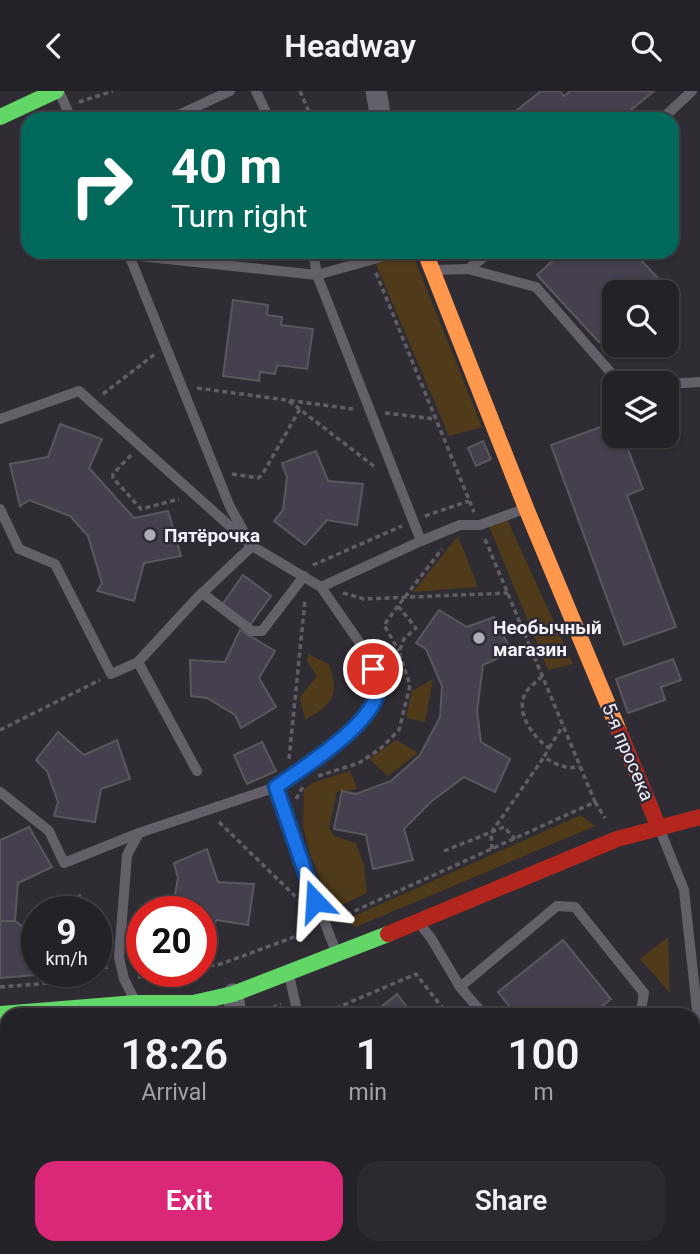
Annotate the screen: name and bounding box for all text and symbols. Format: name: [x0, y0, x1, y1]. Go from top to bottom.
icon: back: [35, 27, 73, 65]
text: Headway: [284, 27, 416, 65]
icon: search: [627, 27, 665, 65]
text: 40 m: [171, 138, 282, 195]
icon: right: [56, 140, 147, 231]
text: Turn right: [171, 197, 307, 235]
map controls: [602, 280, 679, 448]
button: search: [602, 280, 679, 357]
button: layers: [602, 371, 679, 448]
place label: Пятёрочка: [164, 524, 260, 547]
marker: Пятёрочка: [142, 527, 158, 543]
place label: Необычный магазин: [493, 616, 602, 661]
marker: Необычный магазин: [471, 630, 487, 646]
pin: [343, 639, 403, 699]
icon: arrive: [354, 650, 392, 688]
street label: 5-я просека: [597, 700, 659, 804]
position arrow: [278, 864, 352, 938]
speed limit sign: 20: [126, 896, 217, 987]
text: 9: [56, 912, 77, 953]
text: km/h: [45, 948, 88, 969]
text: 18:26: [121, 1030, 228, 1079]
text: 1: [356, 1030, 380, 1079]
text: 100: [507, 1030, 579, 1079]
text: Arrival: [142, 1079, 207, 1106]
text: min: [348, 1079, 387, 1106]
text: m: [533, 1079, 554, 1106]
button: Exit: [35, 1161, 343, 1241]
button: Share: [357, 1161, 665, 1241]

